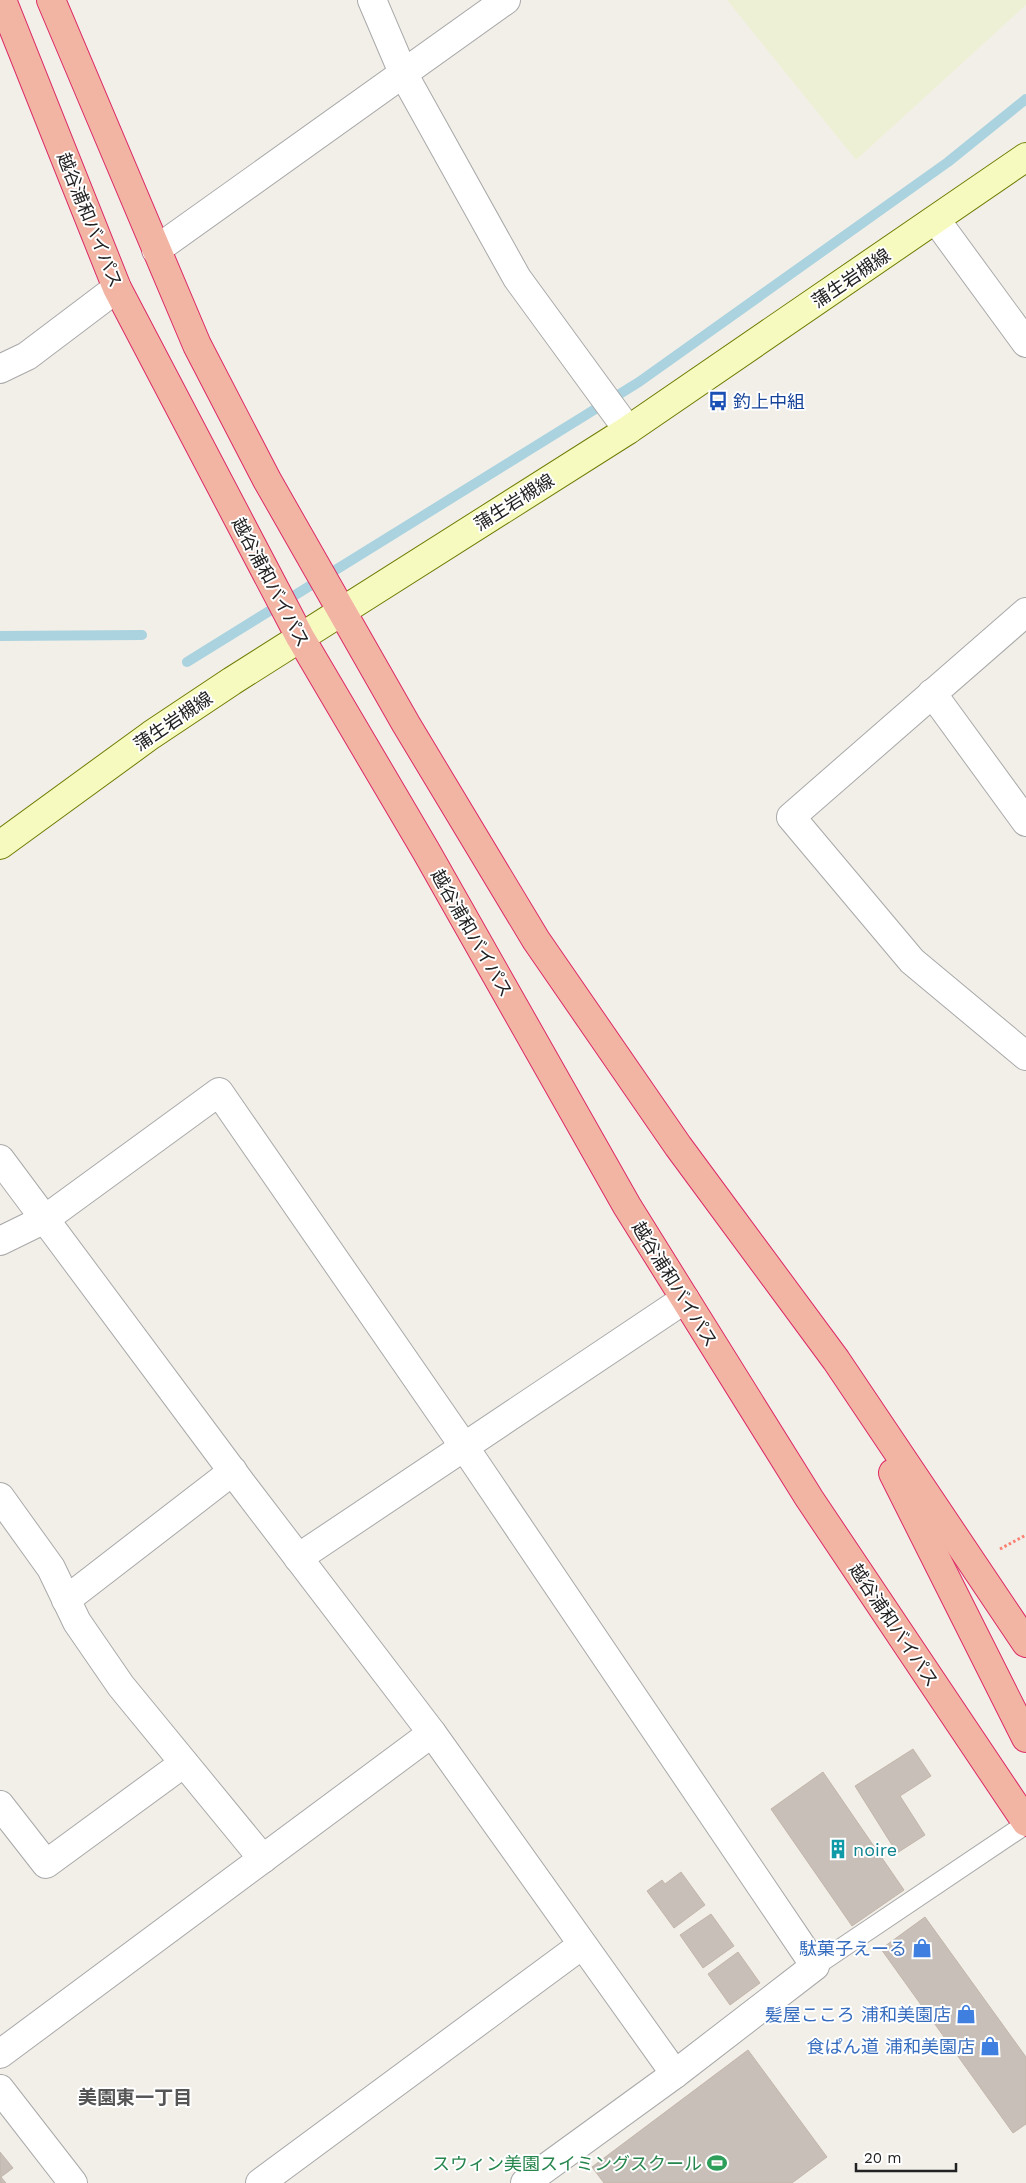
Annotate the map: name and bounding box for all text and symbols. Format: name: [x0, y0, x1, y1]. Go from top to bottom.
street label: 越谷浦和バイパス: [53, 149, 127, 291]
street label: 蒲生岩槻線: [808, 244, 894, 312]
bus stop icon: 釣上中組: [707, 390, 729, 412]
place label: 釣上中組: [733, 391, 805, 412]
street label: 蒲生岩槻線: [470, 469, 558, 535]
street label: 越谷浦和バイパス: [228, 514, 314, 650]
street label: 蒲生岩槻線: [130, 687, 216, 755]
street label: 越谷浦和バイパス: [427, 866, 517, 1000]
street label: 越谷浦和バイパス: [628, 1218, 722, 1350]
street label: 越谷浦和バイパス: [845, 1560, 943, 1690]
building icon: noire: [827, 1838, 849, 1860]
place label: noire: [853, 1839, 897, 1860]
shop icon: 駄菓子えーる: [911, 1937, 933, 1959]
place label: 駄菓子えーる: [799, 1938, 907, 1959]
shop icon: 髪屋こころ 浦和美園店: [955, 2003, 977, 2025]
place label: 髪屋こころ 浦和美園店: [765, 2004, 951, 2025]
shop icon: 食ぱん道 浦和美園店: [979, 2035, 1001, 2057]
place label: 食ぱん道 浦和美園店: [807, 2036, 975, 2057]
district label: 美園東一丁目: [78, 2086, 192, 2109]
scale bar: [856, 2140, 956, 2172]
text: 20 m: [864, 2149, 902, 2167]
sports icon: スウィン美園スイミングスクール: [706, 2152, 728, 2174]
place label: スウィン美園スイミングスクール: [432, 2153, 702, 2174]

